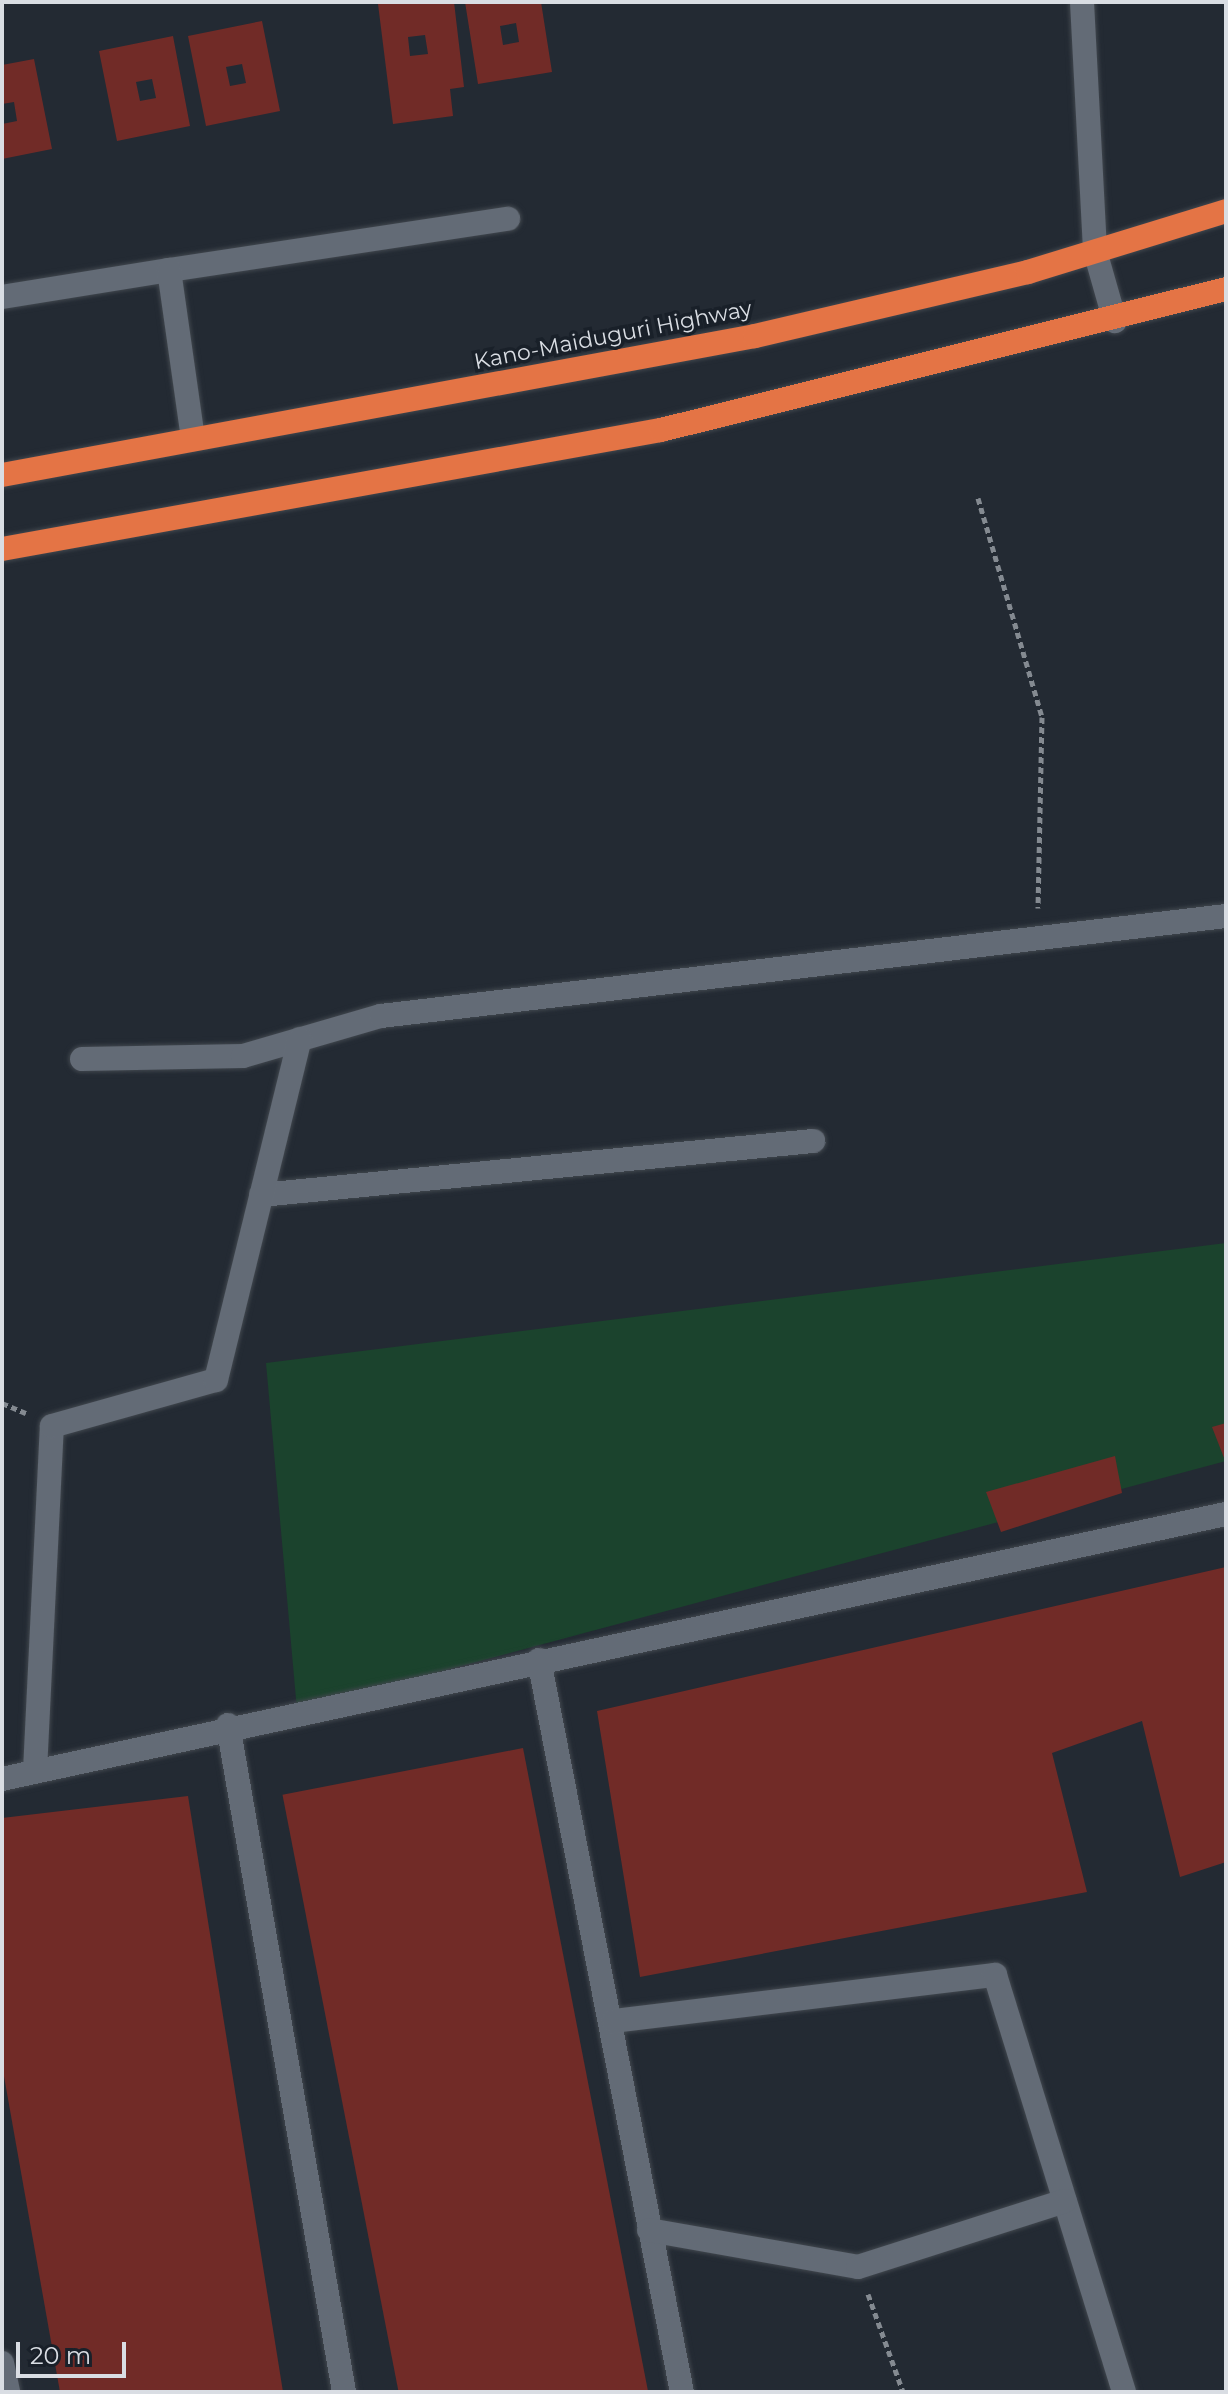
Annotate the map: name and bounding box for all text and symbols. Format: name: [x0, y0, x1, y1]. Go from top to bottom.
street label: Kano-Maiduguri Highway: [472, 295, 754, 375]
scale bar: [20, 2326, 130, 2376]
text: 20 m: [30, 2341, 91, 2370]

